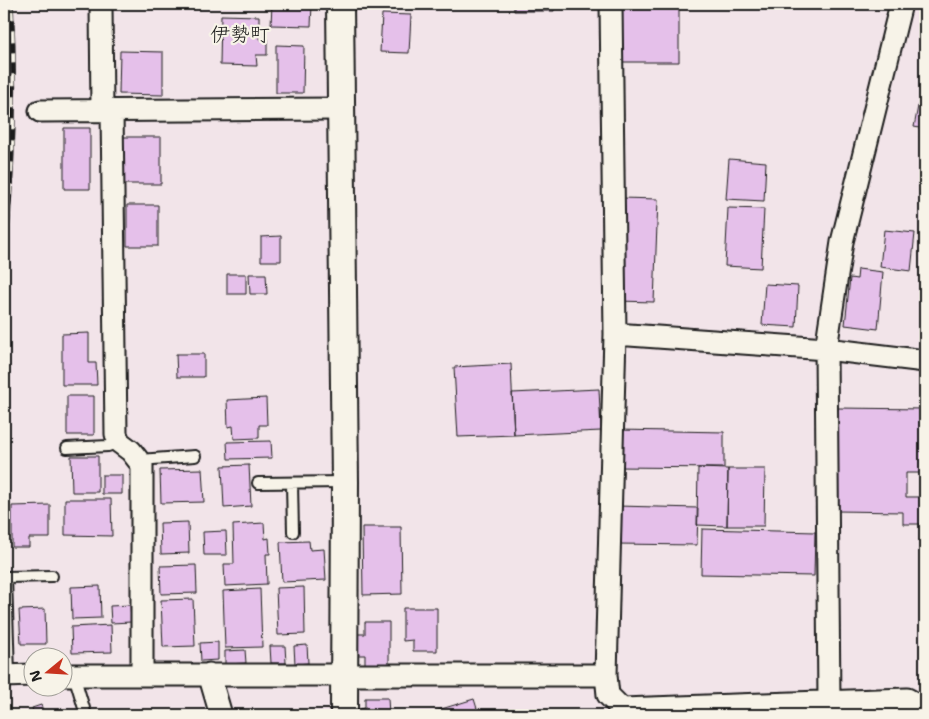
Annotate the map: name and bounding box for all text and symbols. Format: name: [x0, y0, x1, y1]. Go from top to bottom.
district label: 伊勢町: [210, 21, 270, 47]
north arrow: [22, 646, 72, 696]
text: N: [25, 668, 46, 684]

